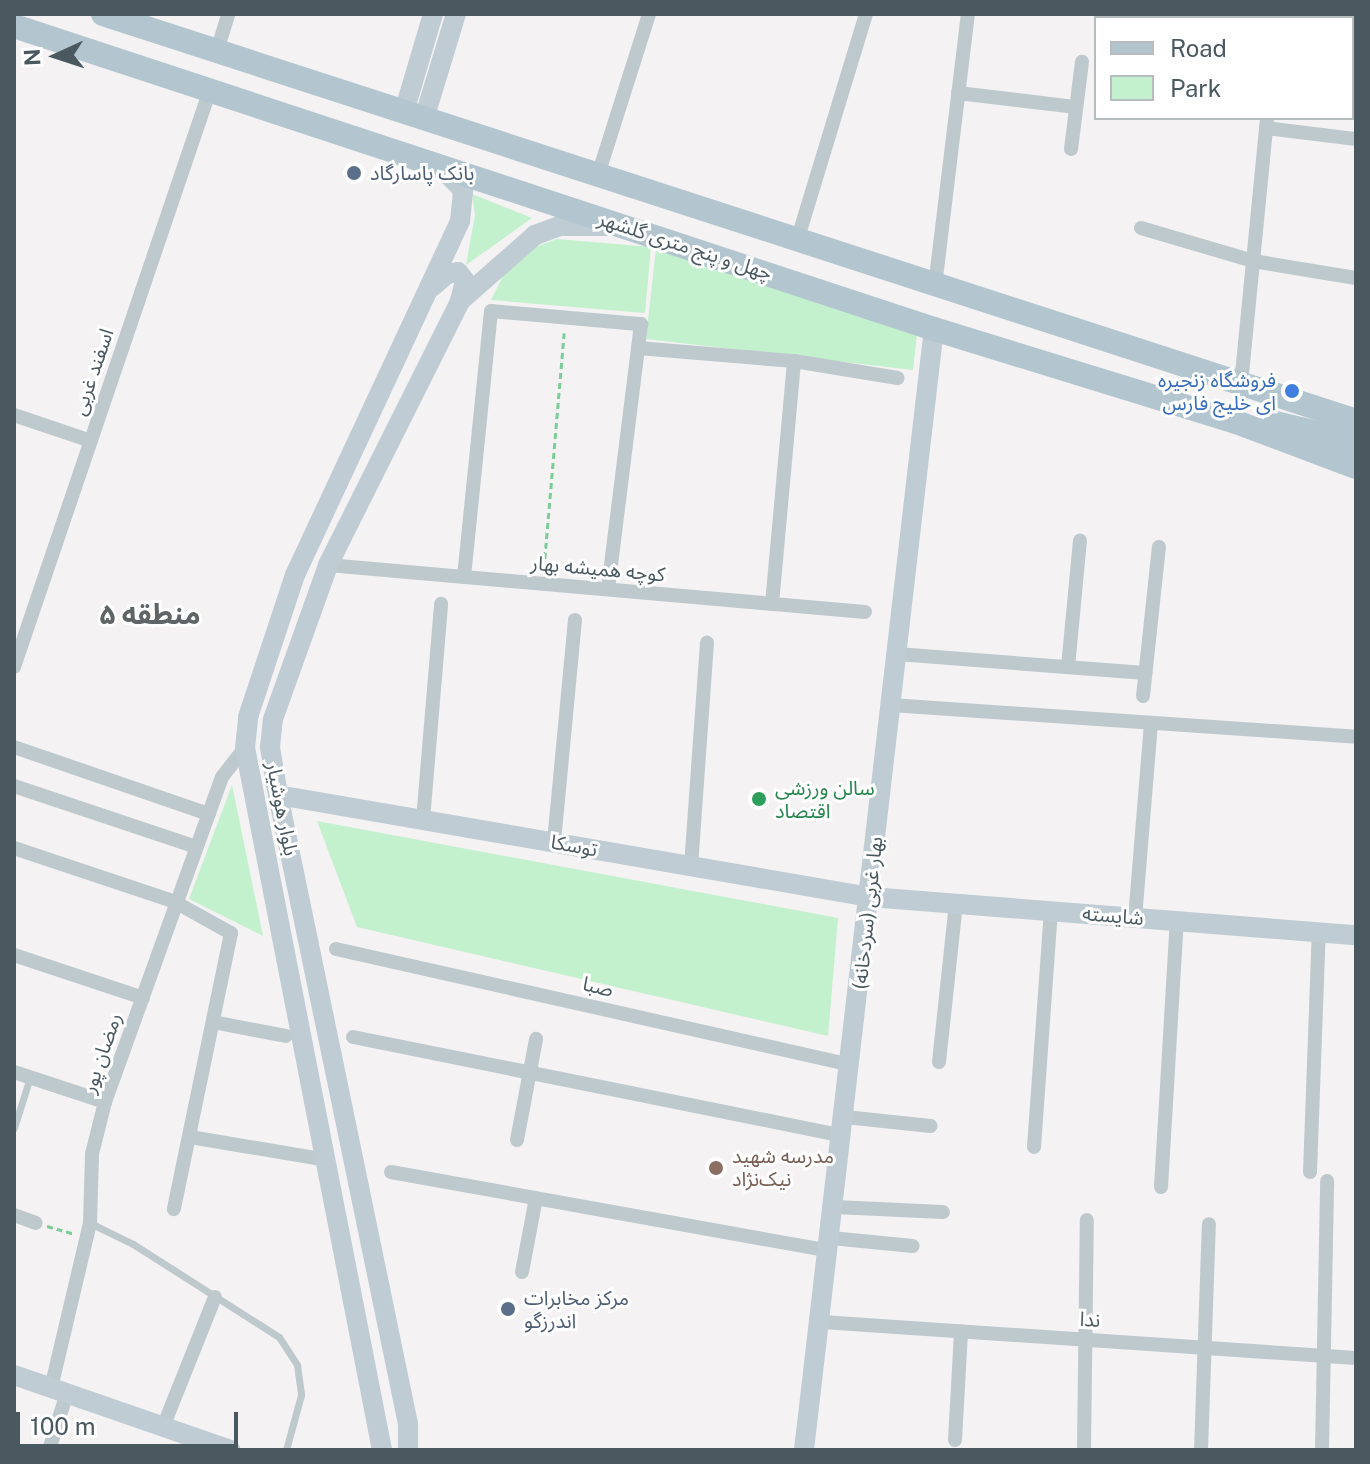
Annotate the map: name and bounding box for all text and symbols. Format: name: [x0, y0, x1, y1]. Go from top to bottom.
north arrow: [16, 16, 96, 96]
legend: [1094, 16, 1354, 120]
text: Road: [1170, 34, 1227, 62]
text: N: [19, 48, 45, 67]
text: Park: [1170, 74, 1221, 102]
place label: بانک پاسارگاد: [370, 161, 474, 185]
marker: بانک پاسارگاد: [345, 164, 363, 182]
street label: چهل و پنج متری گلشهر: [595, 207, 775, 285]
street label: اسفند غربی: [67, 325, 119, 419]
place label: فروشگاه زنجیره ای خلیج فارس: [1158, 368, 1276, 415]
marker: فروشگاه زنجیره ای خلیج فارس: [1283, 382, 1301, 400]
street label: کوچه همیشه بهار: [530, 551, 666, 587]
district label: منطقه ۵: [99, 597, 201, 631]
street label: بلوار هوشیار: [261, 760, 303, 858]
place label: سالن ورزشی اقتصاد: [775, 776, 875, 823]
marker: سالن ورزشی اقتصاد: [750, 790, 768, 808]
street label: توسکا: [549, 830, 599, 862]
street label: بهار غربی (سردخانه): [848, 835, 888, 991]
street label: شایسته: [1081, 901, 1145, 931]
street label: صبا: [580, 972, 616, 1002]
street label: رمضان پور: [77, 1010, 127, 1096]
place label: مدرسه شهید نیک‌نژاد: [732, 1144, 834, 1191]
marker: مدرسه شهید نیک‌نژاد: [707, 1159, 725, 1177]
place label: مرکز مخابرات اندرزگو: [524, 1286, 629, 1333]
marker: مرکز مخابرات اندرزگو: [499, 1300, 517, 1318]
street label: ندا: [1079, 1307, 1101, 1333]
scale bar: [20, 1396, 242, 1446]
text: 100 m: [30, 1412, 96, 1440]

